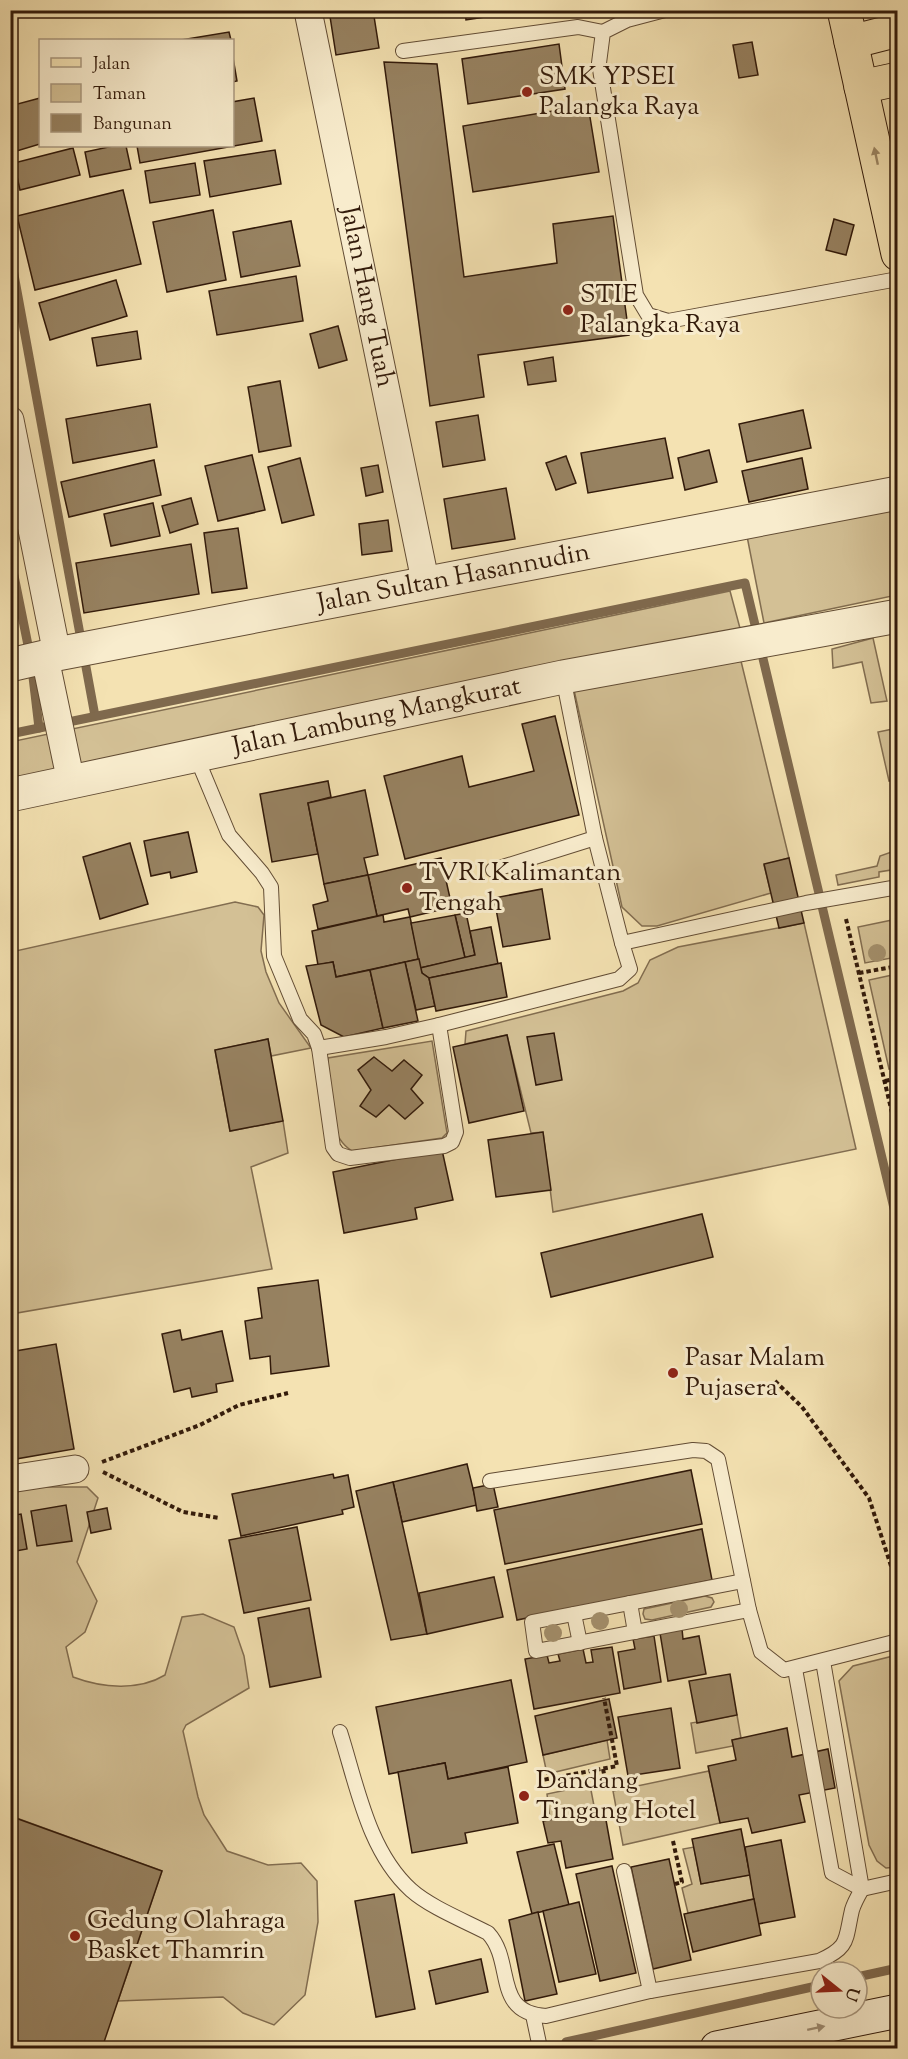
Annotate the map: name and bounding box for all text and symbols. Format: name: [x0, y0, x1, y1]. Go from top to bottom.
legend: [39, 39, 234, 147]
text: Jalan: [92, 52, 131, 78]
place label: SMK YPSEI Palangka Raya: [539, 59, 699, 126]
text: Taman: [93, 82, 147, 108]
marker: SMK YPSEI Palangka Raya: [520, 85, 534, 99]
text: Bangunan: [93, 112, 172, 138]
one-way arrow: [871, 146, 880, 165]
street label: Jalan Hang Tuah: [330, 201, 403, 391]
place label: STIE Palangka Raya: [580, 277, 740, 344]
marker: STIE Palangka Raya: [561, 303, 575, 317]
street label: Jalan Sultan Hasannudin: [312, 534, 593, 623]
street label: Jalan Lambung Mangkurat: [227, 668, 524, 766]
place label: TVRI Kalimantan Tengah: [419, 855, 621, 922]
marker: TVRI Kalimantan Tengah: [400, 881, 414, 895]
place label: Pasar Malam Pujasera: [685, 1340, 825, 1407]
marker: Pasar Malam Pujasera: [666, 1366, 680, 1380]
place label: Dandang Tingang Hotel: [536, 1763, 696, 1830]
marker: Dandang Tingang Hotel: [517, 1789, 531, 1803]
place label: Gedung Olahraga Basket Thamrin: [87, 1903, 286, 1970]
marker: Gedung Olahraga Basket Thamrin: [68, 1929, 82, 1943]
north arrow: [809, 1960, 869, 2020]
text: U: [838, 1984, 864, 2005]
one-way arrow: [807, 2023, 826, 2032]

